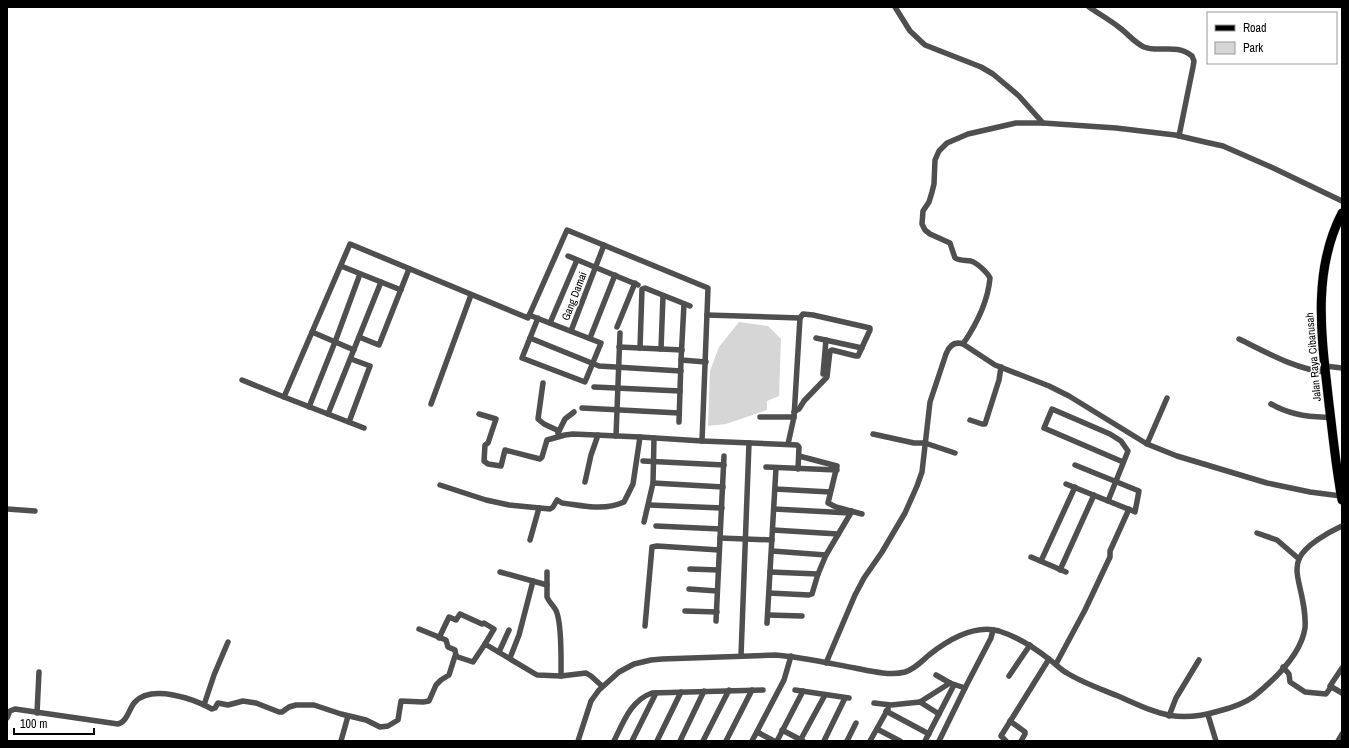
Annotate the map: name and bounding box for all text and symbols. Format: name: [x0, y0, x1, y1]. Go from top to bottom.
legend: [1207, 12, 1337, 64]
text: Road: [1243, 20, 1267, 36]
text: Park: [1243, 40, 1263, 56]
street label: Gang Damai: [558, 270, 590, 322]
street label: Jalan Raya Cibarusah: [1302, 312, 1324, 402]
scale bar: [14, 710, 94, 736]
text: 100 m: [20, 716, 47, 732]

